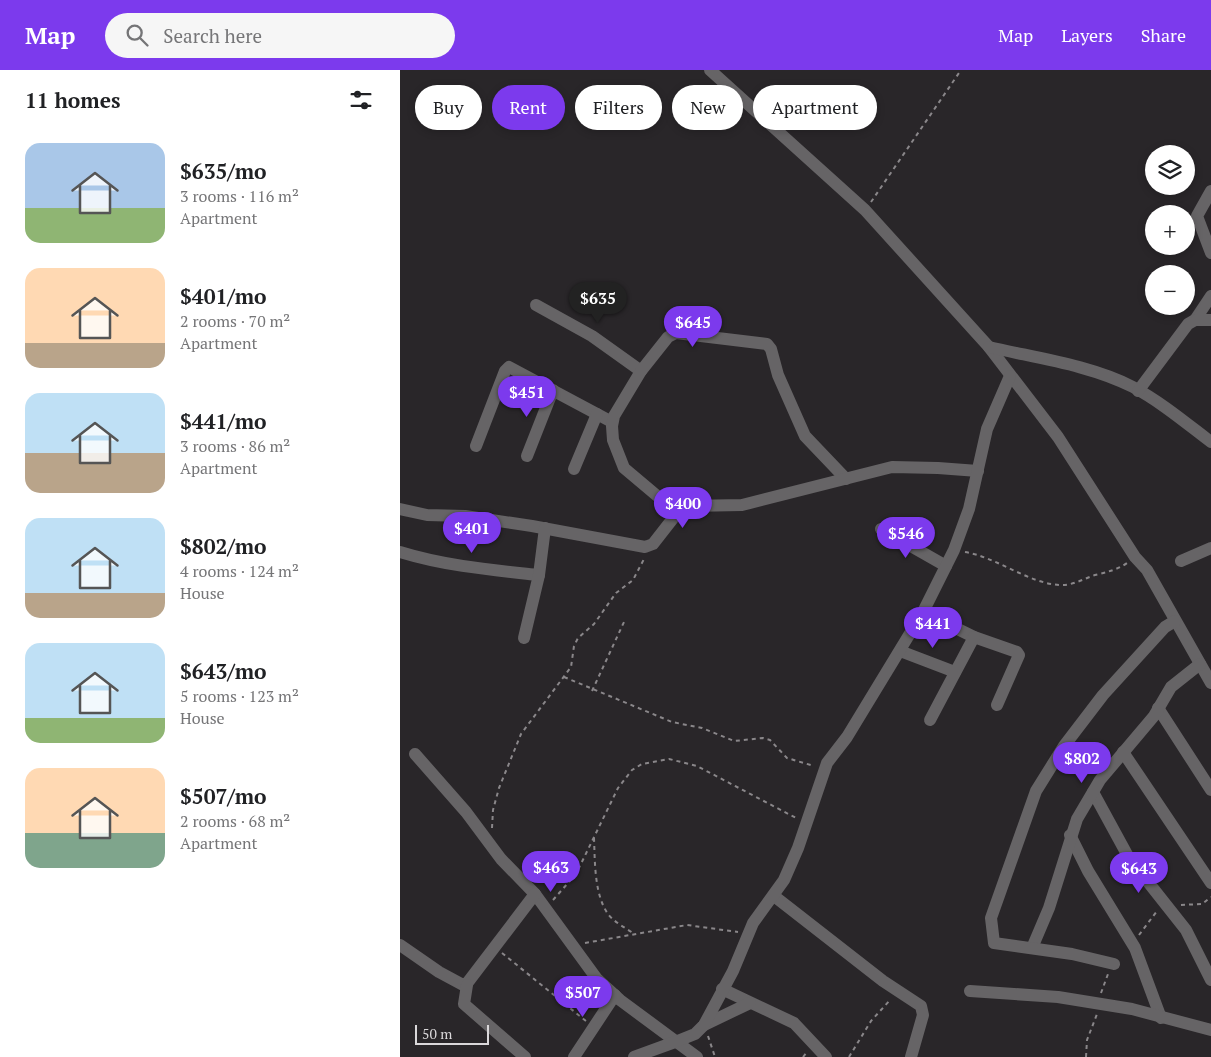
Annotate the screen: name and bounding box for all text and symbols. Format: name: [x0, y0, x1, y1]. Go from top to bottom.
search box: [105, 13, 455, 58]
text: Map: [25, 19, 75, 51]
icon: search: [123, 21, 151, 49]
text: Search here: [163, 23, 262, 48]
text: Map: [998, 23, 1033, 47]
text: Layers: [1061, 23, 1113, 47]
text: Share: [1141, 23, 1186, 47]
chip: Buy: [415, 85, 482, 130]
chip: Rent: [492, 85, 565, 130]
chip: Filters: [575, 85, 662, 130]
chip: New: [672, 85, 743, 130]
chip: Apartment: [753, 85, 877, 130]
text: 11 homes: [25, 86, 121, 114]
icon: filters: [347, 86, 375, 114]
map controls: [1145, 145, 1195, 315]
button: layers: [1145, 145, 1195, 195]
text: $635/mo: [180, 157, 267, 185]
icon: home: [65, 163, 125, 223]
text: 3 rooms · 116 m²: [180, 185, 299, 207]
button: +: [1145, 205, 1195, 255]
text: Apartment: [180, 207, 257, 229]
button: −: [1145, 265, 1195, 315]
text: $401/mo: [180, 282, 267, 310]
pin: $635: [568, 282, 628, 324]
text: $635: [580, 287, 616, 309]
icon: home: [65, 288, 125, 348]
pin: $645: [663, 306, 723, 348]
text: 2 rooms · 70 m²: [180, 310, 290, 332]
text: $645: [675, 311, 711, 333]
text: Apartment: [180, 332, 257, 354]
pin: $451: [497, 376, 557, 418]
text: $451: [509, 381, 545, 403]
text: $441/mo: [180, 407, 267, 435]
icon: home: [65, 413, 125, 473]
text: 3 rooms · 86 m²: [180, 435, 290, 457]
text: Apartment: [180, 457, 257, 479]
pin: $400: [653, 486, 713, 529]
text: $400: [665, 492, 701, 514]
pin: $401: [442, 512, 502, 554]
pin: $546: [876, 516, 936, 559]
text: $401: [454, 517, 490, 539]
text: $546: [888, 522, 924, 544]
text: $802/mo: [180, 532, 267, 560]
icon: home: [65, 538, 125, 598]
text: 4 rooms · 124 m²: [180, 560, 299, 582]
text: House: [180, 582, 225, 604]
pin: $441: [903, 606, 963, 649]
text: $441: [915, 612, 951, 634]
text: $643/mo: [180, 657, 267, 685]
icon: home: [65, 663, 125, 723]
text: 5 rooms · 123 m²: [180, 685, 299, 707]
text: House: [180, 707, 225, 729]
pin: $802: [1052, 742, 1112, 784]
text: $802: [1064, 747, 1100, 769]
text: $507/mo: [180, 782, 267, 810]
icon: home: [65, 788, 125, 848]
text: 2 rooms · 68 m²: [180, 810, 290, 832]
text: Apartment: [180, 832, 257, 854]
pin: $463: [521, 850, 581, 893]
pin: $643: [1109, 852, 1169, 894]
text: $463: [533, 856, 569, 878]
text: $643: [1121, 857, 1157, 879]
pin: $507: [553, 976, 613, 1018]
text: $507: [565, 981, 601, 1003]
scale bar: [415, 1022, 489, 1045]
text: 50 m: [422, 1024, 452, 1043]

